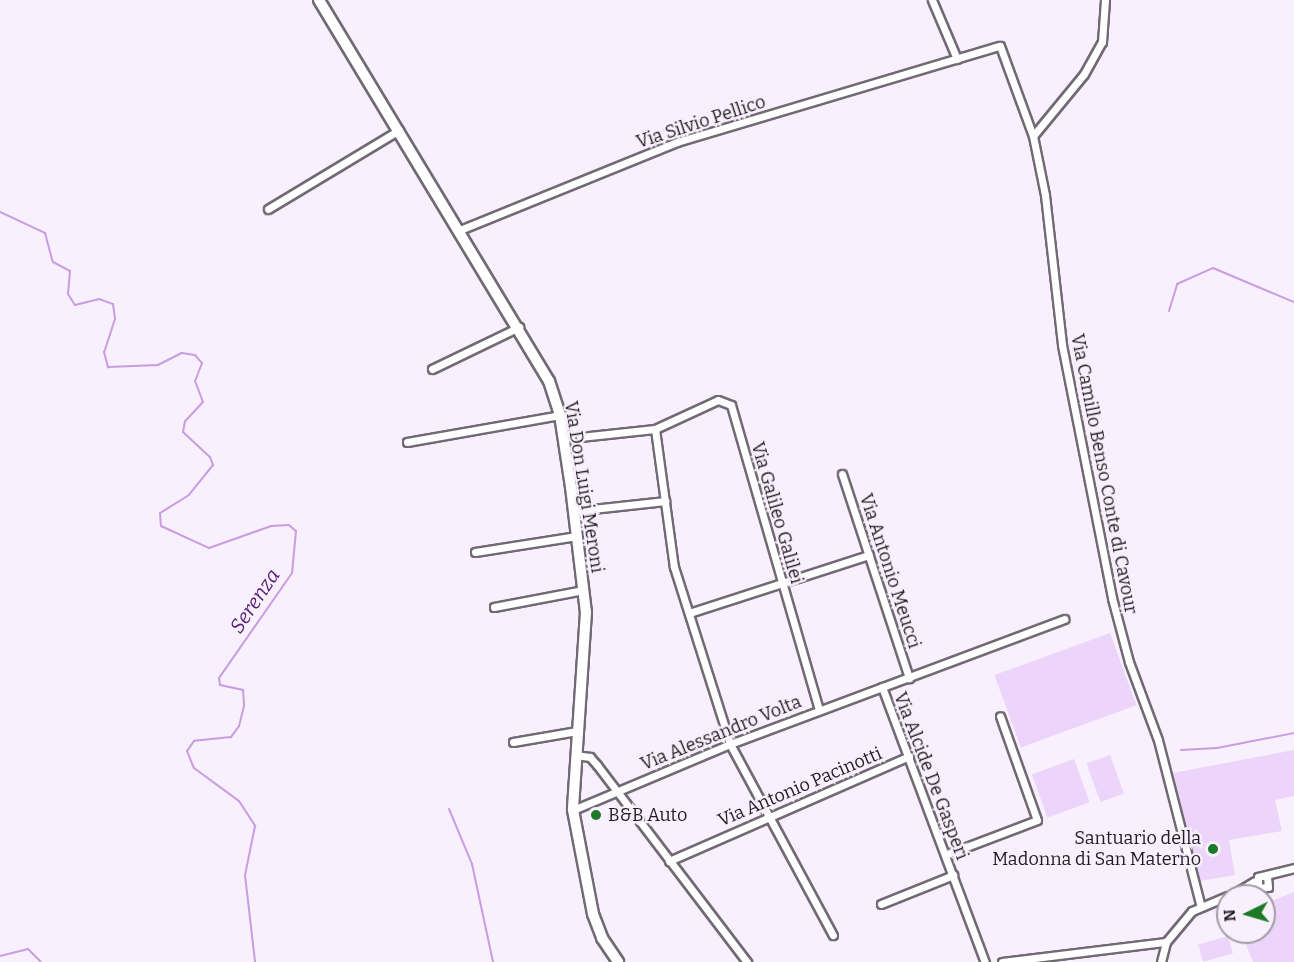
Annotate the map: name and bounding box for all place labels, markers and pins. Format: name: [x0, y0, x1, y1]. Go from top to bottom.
place label: B&B Auto: [608, 804, 687, 826]
marker: B&B Auto: [589, 808, 603, 822]
place label: Santuario della Madonna di San Materno: [992, 828, 1201, 870]
marker: Santuario della Madonna di San Materno: [1206, 842, 1220, 856]

